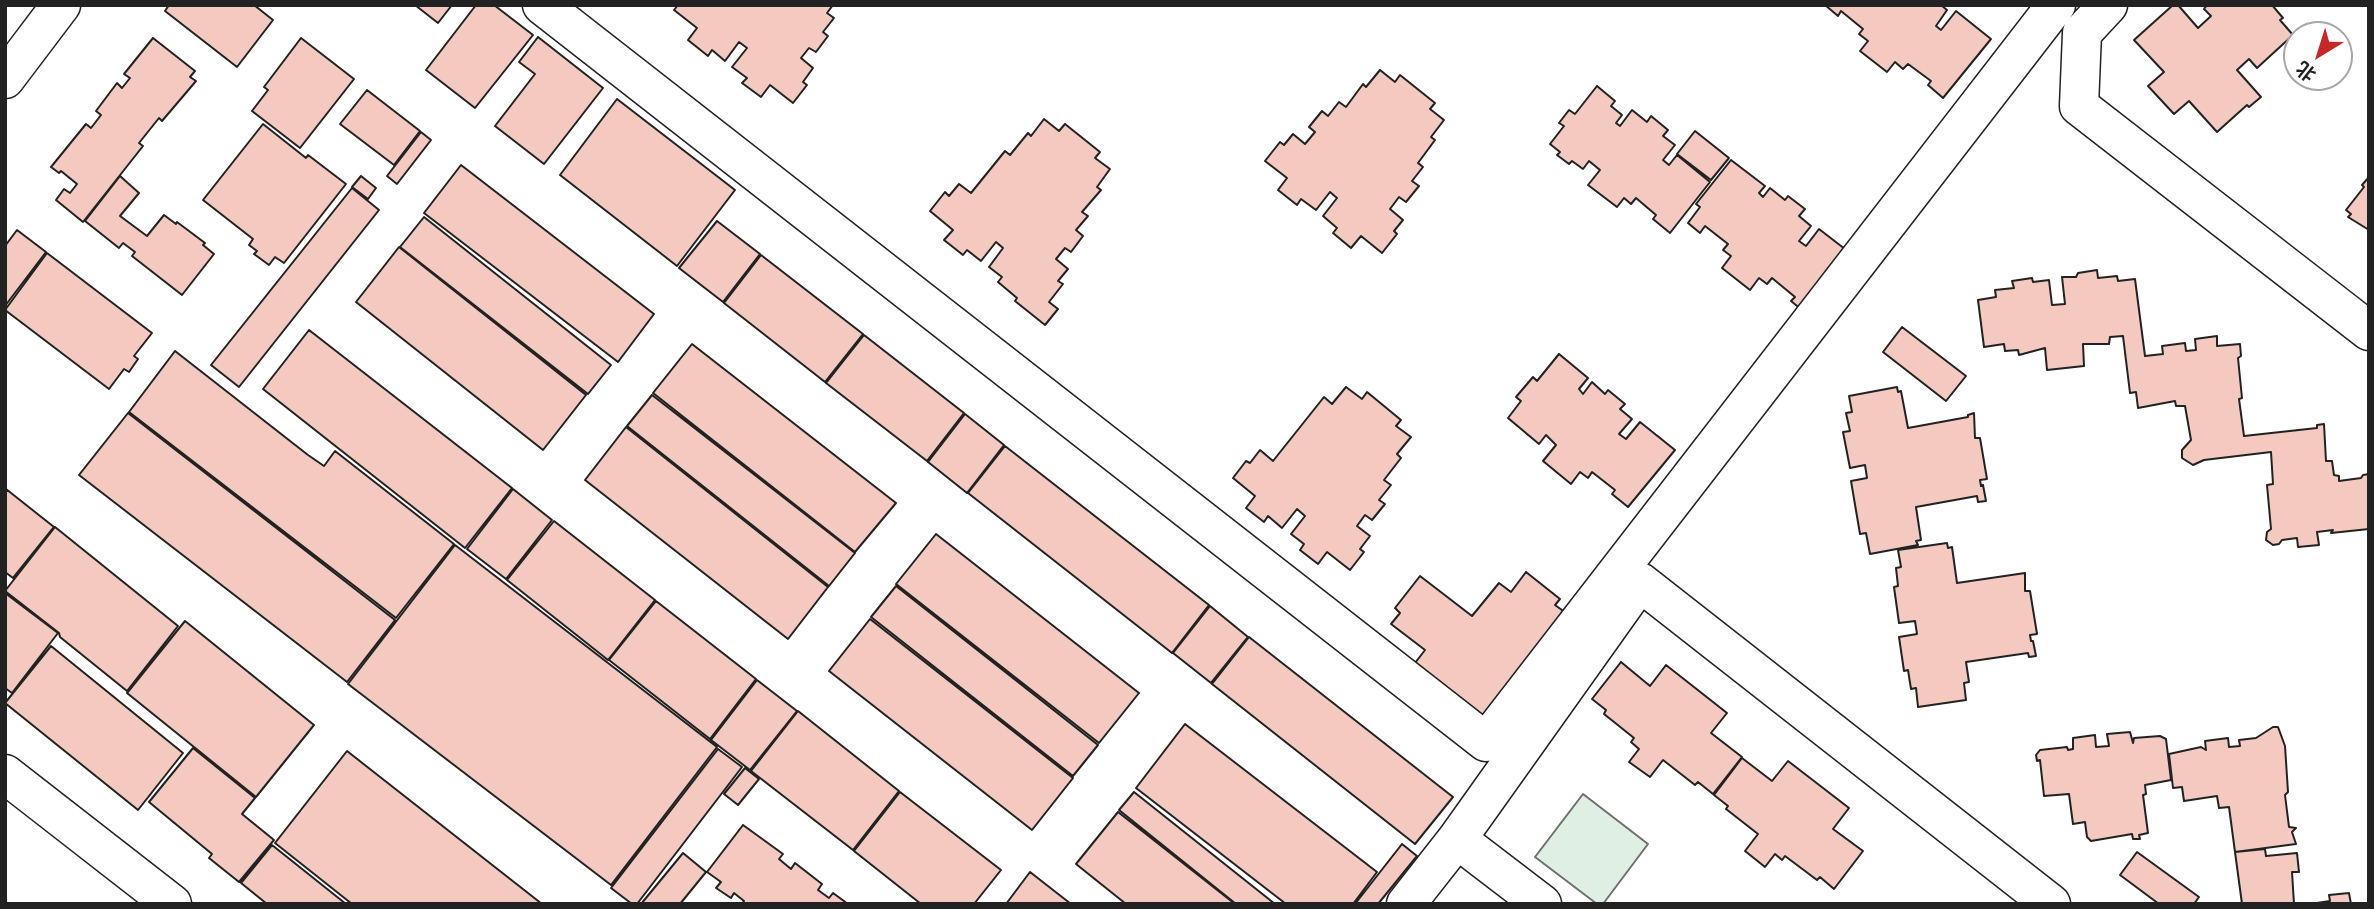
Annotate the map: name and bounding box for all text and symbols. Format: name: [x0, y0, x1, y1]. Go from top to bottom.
north arrow: [2283, 21, 2353, 91]
text: 北: [2291, 56, 2321, 86]

